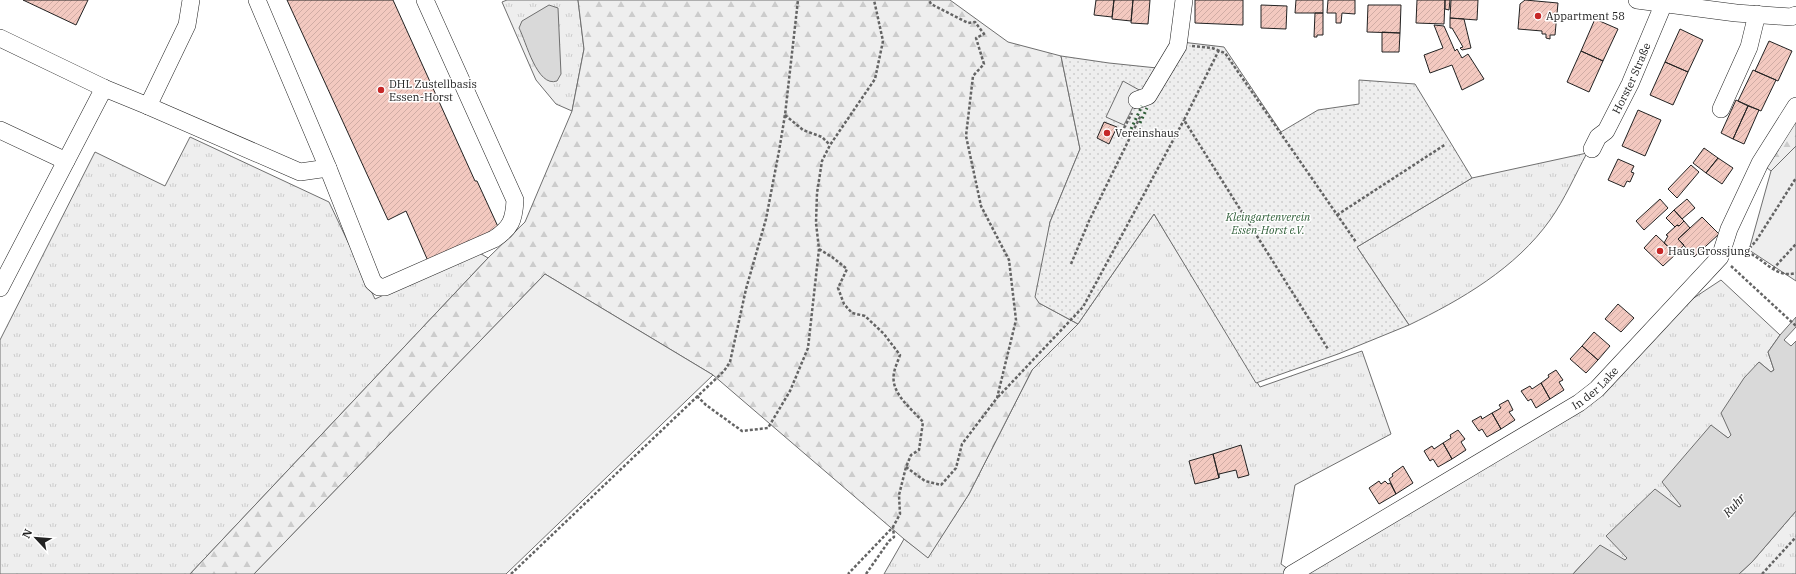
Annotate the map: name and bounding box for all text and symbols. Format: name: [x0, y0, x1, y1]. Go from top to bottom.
place label: Appartment 58: [1546, 9, 1625, 23]
marker: Appartment 58: [1533, 11, 1543, 21]
street label: Horster Straße: [1609, 41, 1654, 116]
place label: DHL Zustellbasis Essen-Horst: [389, 77, 477, 104]
marker: DHL Zustellbasis Essen-Horst: [376, 85, 386, 95]
place label: Vereinshaus: [1115, 126, 1179, 140]
marker: Vereinshaus: [1102, 128, 1112, 138]
park label: Kleingartenverein Essen-Horst e.V.: [1225, 210, 1311, 237]
place label: Haus Grossjung: [1668, 244, 1750, 258]
marker: Haus Grossjung: [1655, 246, 1665, 256]
street label: In der Lake: [1569, 364, 1621, 413]
water label: Ruhr: [1719, 490, 1749, 520]
north arrow: [16, 518, 56, 558]
text: N: [19, 526, 35, 541]

